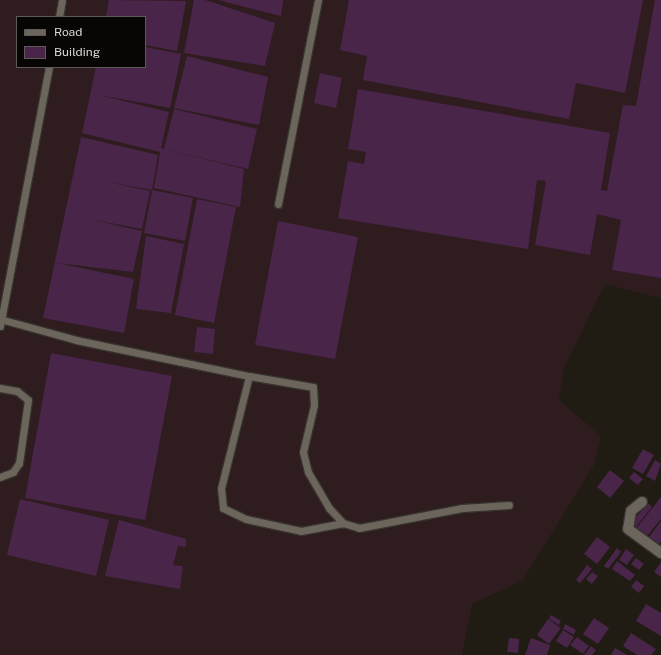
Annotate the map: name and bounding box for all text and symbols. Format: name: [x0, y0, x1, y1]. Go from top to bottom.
legend: [16, 16, 146, 68]
text: Road: [54, 25, 82, 39]
text: Building: [54, 45, 100, 59]

